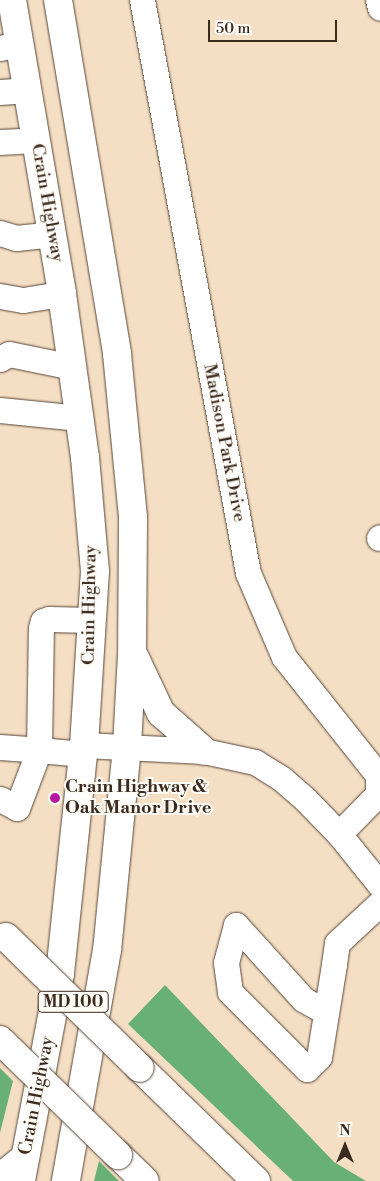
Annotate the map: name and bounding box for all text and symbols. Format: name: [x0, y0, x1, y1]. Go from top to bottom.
scale bar: [210, 10, 339, 42]
text: 50 m: [216, 19, 250, 38]
street label: Crain Highway: [26, 142, 68, 264]
street label: Madison Park Drive: [198, 362, 250, 524]
street label: Crain Highway: [78, 545, 102, 665]
place label: Crain Highway & Oak Manor Drive: [65, 777, 211, 820]
marker: Crain Highway & Oak Manor Drive: [49, 792, 61, 804]
road number: MD 100: [37, 989, 109, 1016]
street label: Crain Highway: [15, 1035, 59, 1157]
north arrow: [320, 1121, 370, 1171]
text: N: [339, 1122, 351, 1140]

